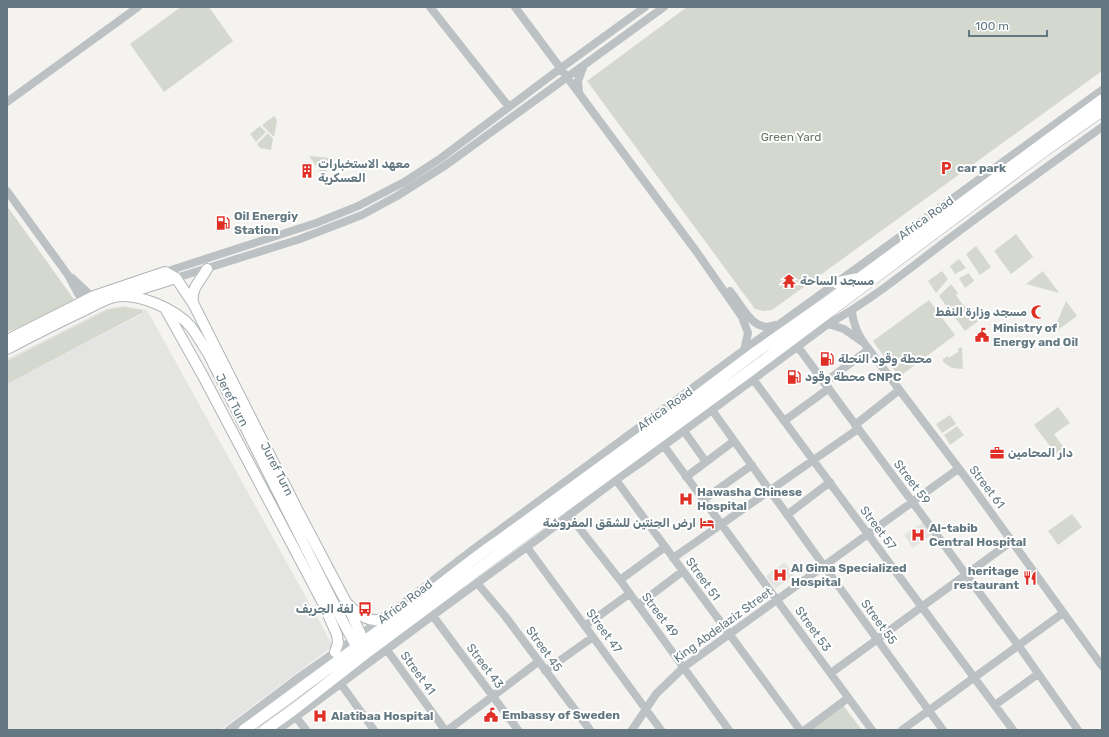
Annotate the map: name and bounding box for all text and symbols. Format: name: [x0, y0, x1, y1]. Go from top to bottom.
scale bar: [969, 12, 1047, 38]
text: 100 m: [975, 19, 1009, 33]
park label: Green Yard: [761, 130, 821, 144]
place label: معهد الاستخبارات العسكرية: [318, 157, 410, 185]
parking icon: car park: [938, 160, 954, 176]
place label: car park: [957, 161, 1006, 175]
building icon: معهد الاستخبارات العسكرية: [299, 163, 315, 179]
street label: Africa Road: [896, 193, 956, 243]
place label: Oil Energiy Station: [234, 209, 298, 237]
fuel station icon: Oil Energiy Station: [215, 215, 231, 231]
temple icon: مسجد الساحة: [781, 273, 797, 289]
place label: مسجد الساحة: [800, 274, 874, 288]
mosque icon: مسجد وزارة النفط: [1030, 304, 1046, 320]
place label: مسجد وزارة النفط: [935, 305, 1027, 319]
place label: Ministry of Energy and Oil: [993, 321, 1078, 349]
public building icon: Ministry of Energy and Oil: [974, 327, 990, 343]
fuel station icon: محطة وقود النحلة: [819, 351, 835, 367]
place label: محطة وقود النحلة: [838, 352, 932, 366]
fuel station icon: محطة وقود CNPC: [786, 369, 802, 385]
place label: محطة وقود CNPC: [805, 370, 902, 384]
street label: Jeref Turn: [213, 371, 251, 429]
street label: Africa Road: [635, 384, 695, 434]
street label: Juref Turn: [258, 440, 296, 498]
office icon: دار المحامين: [989, 445, 1005, 461]
place label: دار المحامين: [1008, 446, 1073, 460]
street label: Street 59: [891, 457, 933, 507]
street label: Street 61: [966, 463, 1008, 511]
place label: Hawasha Chinese Hospital: [697, 485, 802, 513]
hospital icon: Hawasha Chinese Hospital: [678, 491, 694, 507]
street label: Street 57: [857, 503, 899, 553]
hotel icon: ارض الجنتين للشقق المفروشة: [699, 515, 715, 531]
place label: ارض الجنتين للشقق المفروشة: [543, 516, 696, 530]
place label: Al-tabib Central Hospital: [929, 521, 1026, 549]
hospital icon: Al-tabib Central Hospital: [910, 527, 926, 543]
street label: Street 51: [683, 555, 723, 603]
place label: Al Gima Specialized Hospital: [791, 561, 907, 589]
place label: heritage restaurant: [954, 564, 1019, 592]
hospital icon: Al Gima Specialized Hospital: [772, 567, 788, 583]
restaurant icon: heritage restaurant: [1022, 570, 1038, 586]
street label: Africa Road: [375, 577, 435, 627]
street label: King Abdelaziz Street: [671, 584, 775, 665]
street label: Street 49: [639, 590, 681, 640]
street label: Street 55: [858, 597, 900, 647]
bus stop icon: لفة الجريف: [357, 601, 373, 617]
place label: لفة الجريف: [296, 602, 354, 616]
street label: Street 53: [792, 604, 834, 654]
street label: Street 47: [583, 606, 625, 656]
street label: Street 45: [523, 624, 565, 674]
street label: Street 43: [464, 641, 506, 691]
street label: Street 41: [398, 649, 438, 697]
public building icon: Embassy of Sweden: [483, 707, 499, 723]
hospital icon: Alatibaa Hospital: [312, 708, 328, 724]
place label: Embassy of Sweden: [502, 708, 620, 722]
place label: Alatibaa Hospital: [331, 709, 433, 723]

